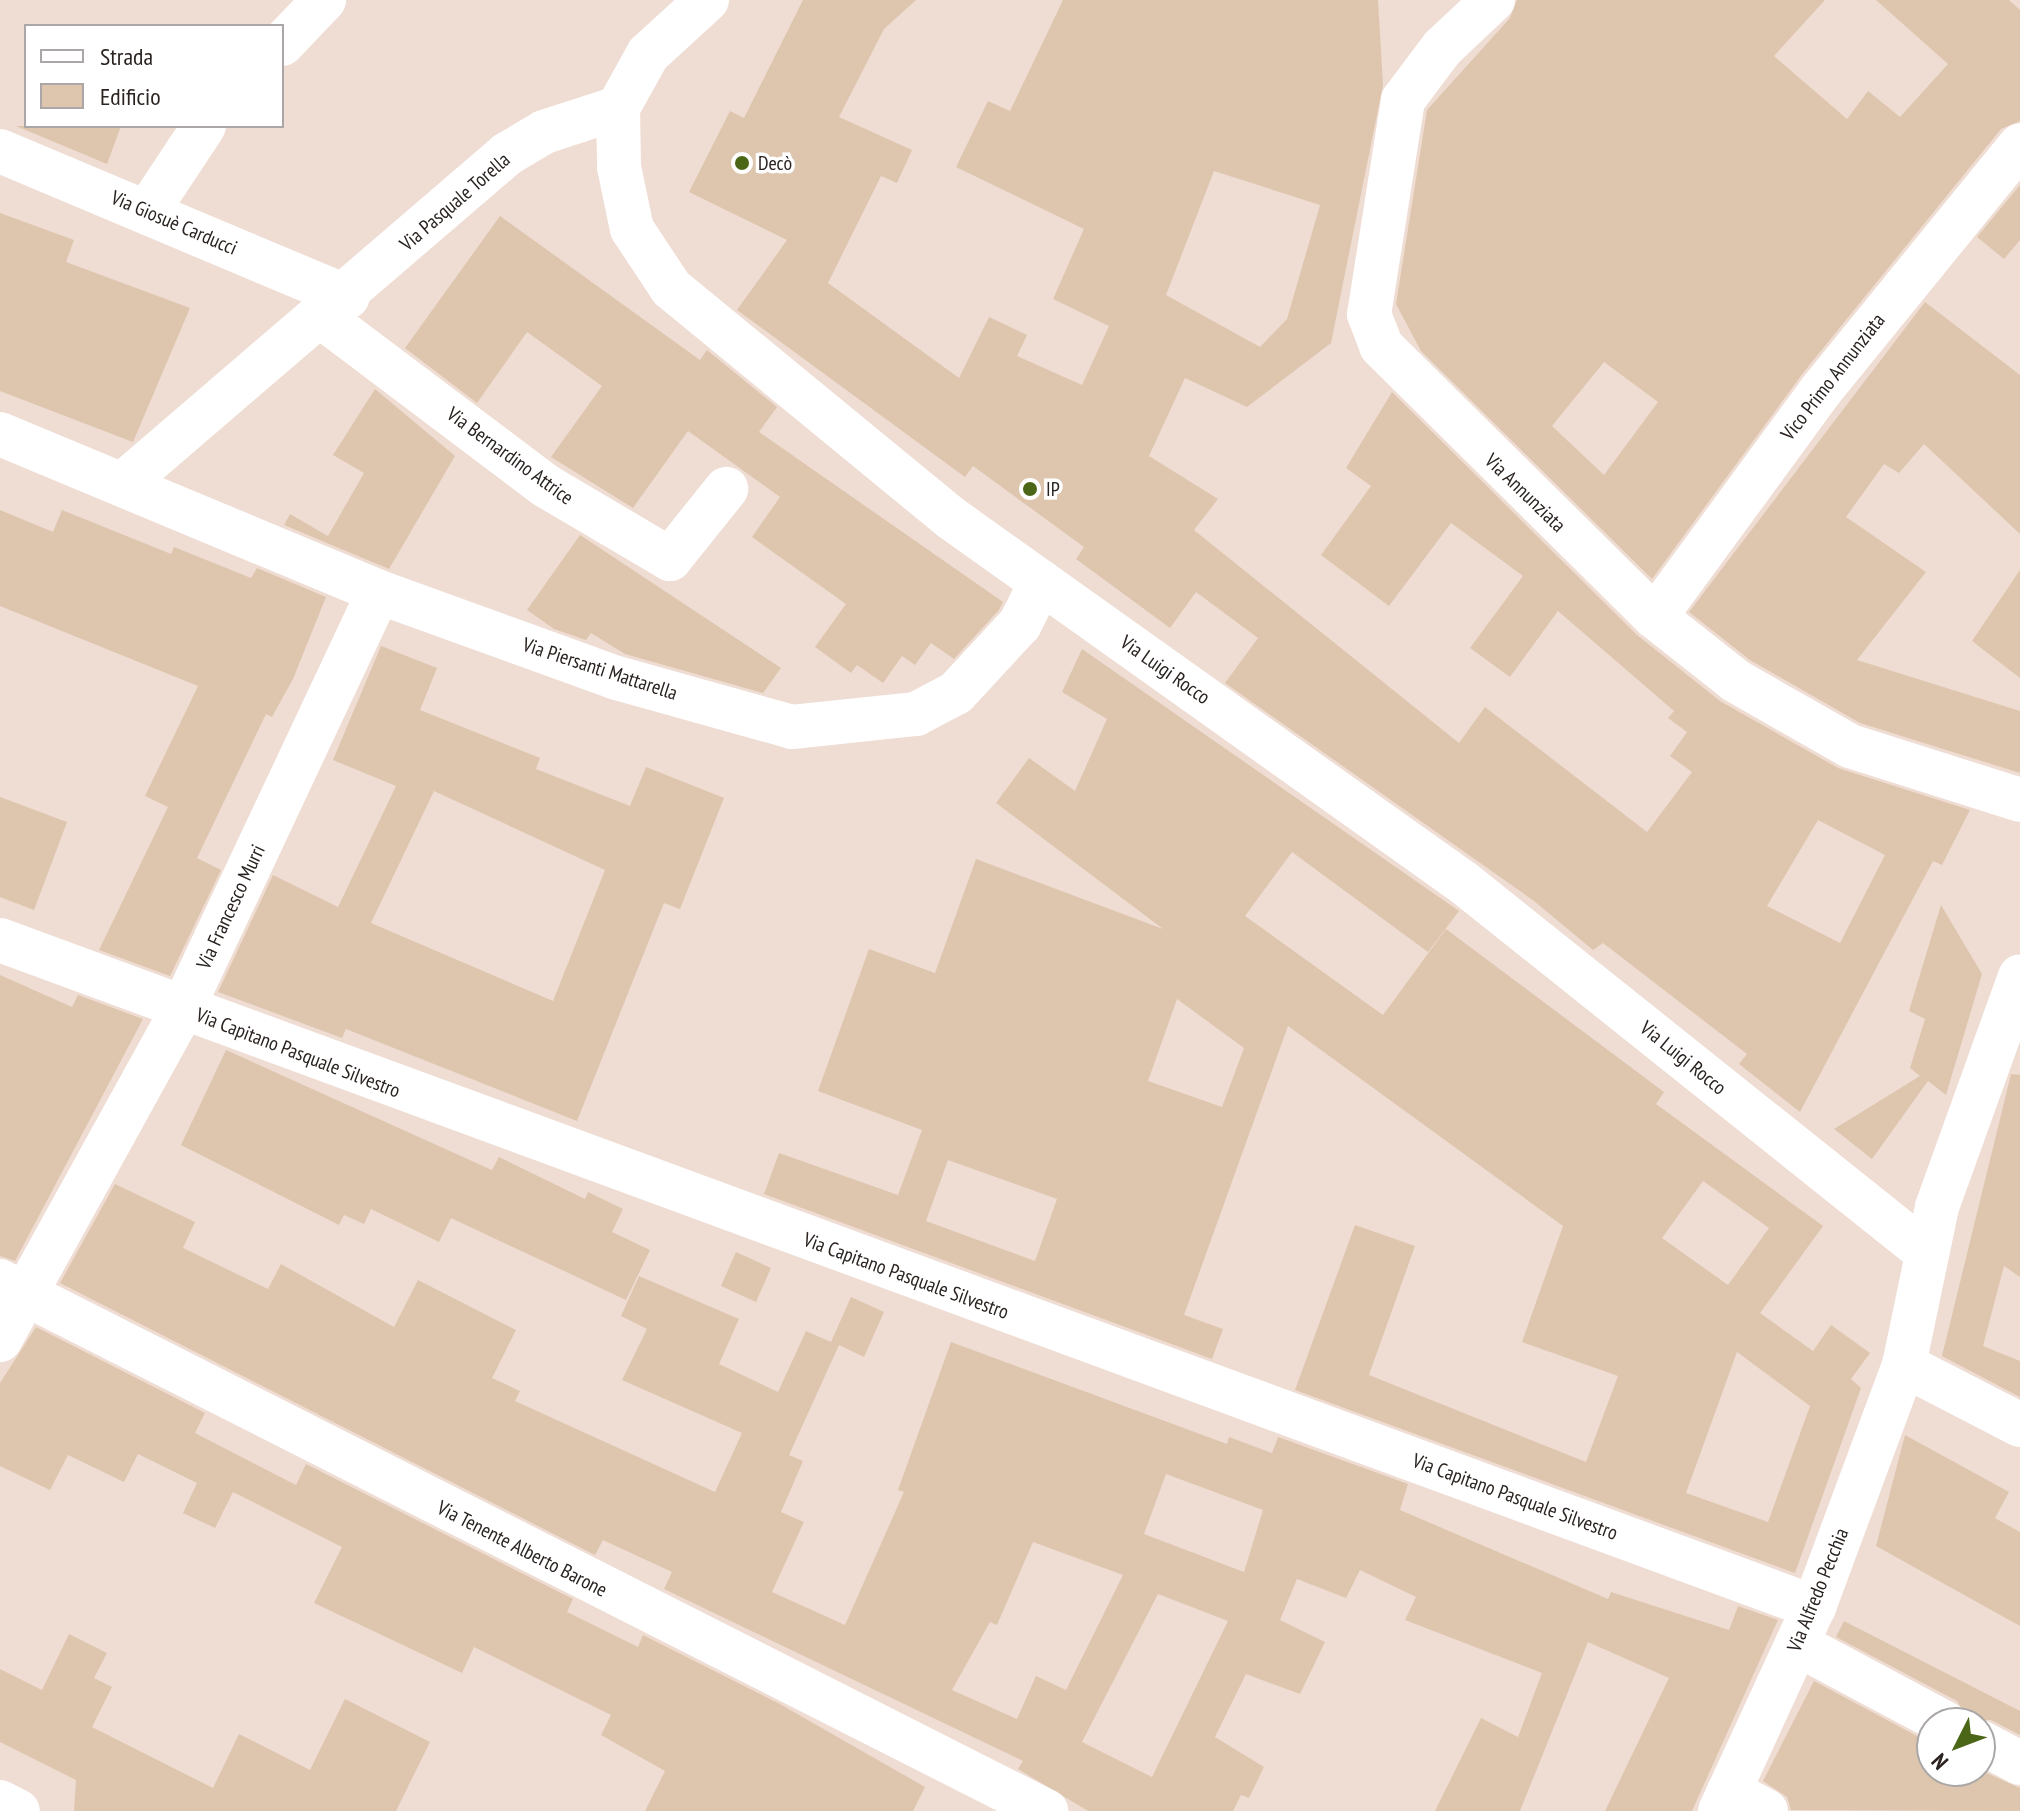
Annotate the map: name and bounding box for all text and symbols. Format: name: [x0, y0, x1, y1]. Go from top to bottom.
legend: [24, 24, 284, 128]
text: Strada: [100, 41, 153, 72]
text: Edificio: [100, 81, 161, 112]
street label: Via Pasquale Torella: [395, 148, 515, 256]
place label: Decò: [758, 151, 792, 175]
marker: Decò: [733, 154, 751, 172]
street label: Via Giosuè Carducci: [107, 186, 241, 260]
street label: Vico Primo Annunziata: [1776, 309, 1890, 445]
street label: Via Bernardino Attrice: [442, 402, 578, 510]
street label: Via Annunziata: [1479, 448, 1571, 538]
place label: IP: [1046, 477, 1060, 501]
marker: IP: [1021, 480, 1039, 498]
street label: Via Luigi Rocco: [1116, 630, 1214, 710]
street label: Via Piersanti Mattarella: [520, 633, 680, 705]
street label: Via Francesco Murri: [192, 841, 270, 973]
street label: Via Capitano Pasquale Silvestro: [193, 1003, 403, 1103]
street label: Via Luigi Rocco: [1635, 1016, 1731, 1100]
street label: Via Capitano Pasquale Silvestro: [800, 1228, 1012, 1324]
street label: Via Capitano Pasquale Silvestro: [1409, 1449, 1621, 1545]
street label: Via Tenente Alberto Barone: [433, 1496, 611, 1602]
street label: Via Alfredo Pecchia: [1782, 1524, 1854, 1656]
north arrow: [1916, 1707, 1996, 1787]
text: N: [1925, 1748, 1954, 1776]

